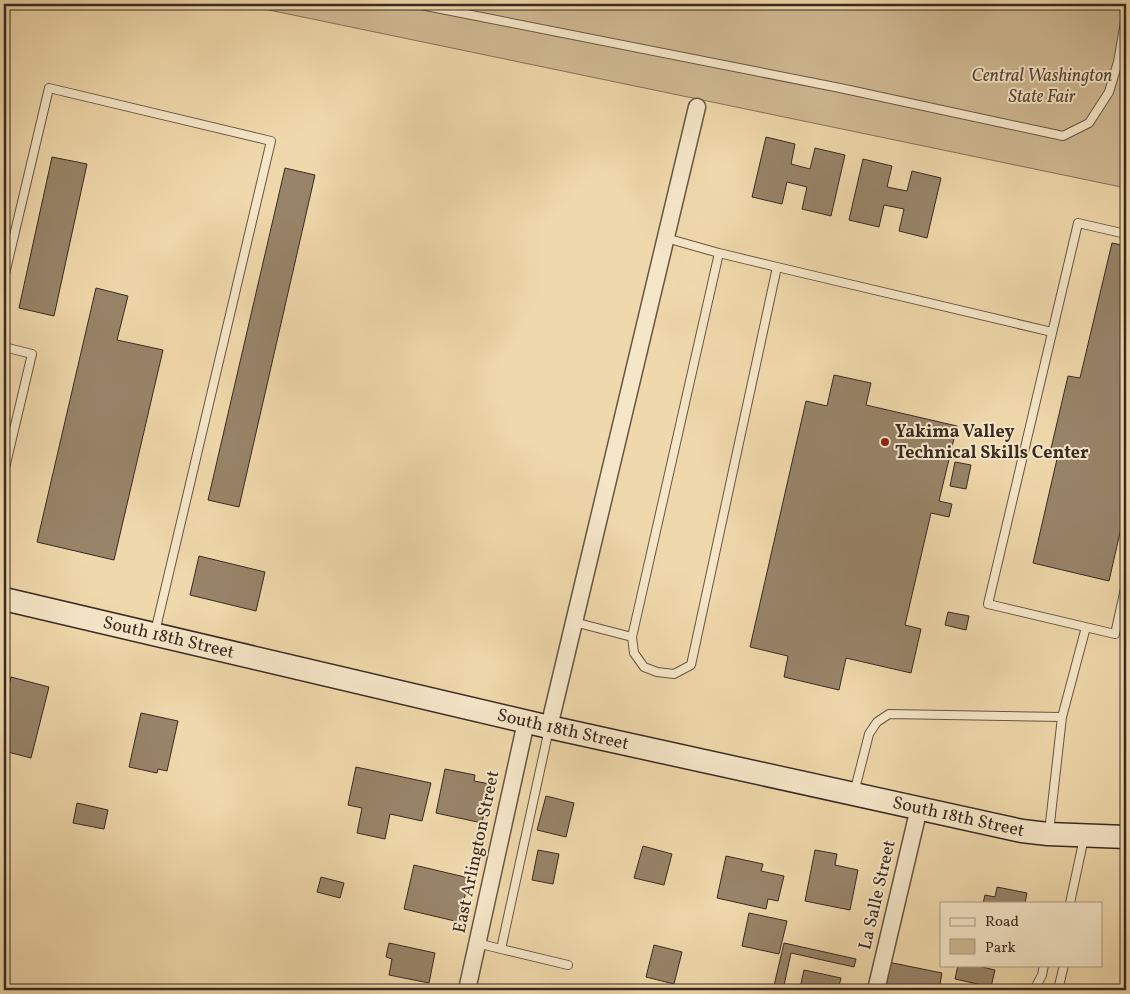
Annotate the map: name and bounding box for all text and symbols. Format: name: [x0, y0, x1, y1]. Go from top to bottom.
park label: Central Washington State Fair: [972, 64, 1112, 110]
place label: Yakima Valley Technical Skills Center: [895, 420, 1089, 466]
marker: Yakima Valley Technical Skills Center: [879, 436, 891, 448]
street label: South 18th Street: [100, 610, 237, 665]
street label: South 18th Street: [495, 703, 631, 757]
street label: East Arlington Street: [448, 768, 506, 936]
street label: South 18th Street: [890, 790, 1027, 844]
street label: La Salle Street: [853, 838, 903, 952]
legend: [940, 902, 1102, 966]
text: Road: [985, 912, 1019, 933]
text: Park: [985, 938, 1016, 959]

